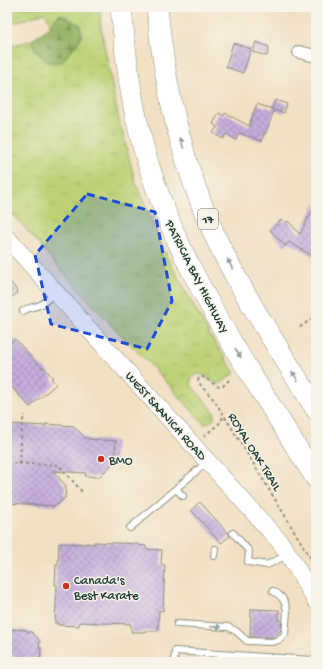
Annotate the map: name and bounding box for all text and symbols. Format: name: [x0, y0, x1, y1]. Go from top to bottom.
one-way arrow: [179, 137, 185, 149]
road number: 17: [198, 209, 218, 229]
street label: PATRICIA BAY HIGHWAY: [160, 217, 231, 336]
one-way arrow: [226, 258, 233, 270]
one-way arrow: [234, 348, 242, 358]
street label: WEST SAANICH ROAD: [121, 369, 209, 465]
one-way arrow: [292, 370, 299, 382]
street label: ROYAL OAK TRAIL: [224, 410, 285, 495]
marker: BMO: [96, 454, 106, 464]
place label: BMO: [108, 454, 133, 469]
place label: Canada's Best Karate: [73, 574, 139, 604]
marker: Canada's Best Karate: [61, 581, 71, 591]
one-way arrow: [210, 623, 222, 630]

